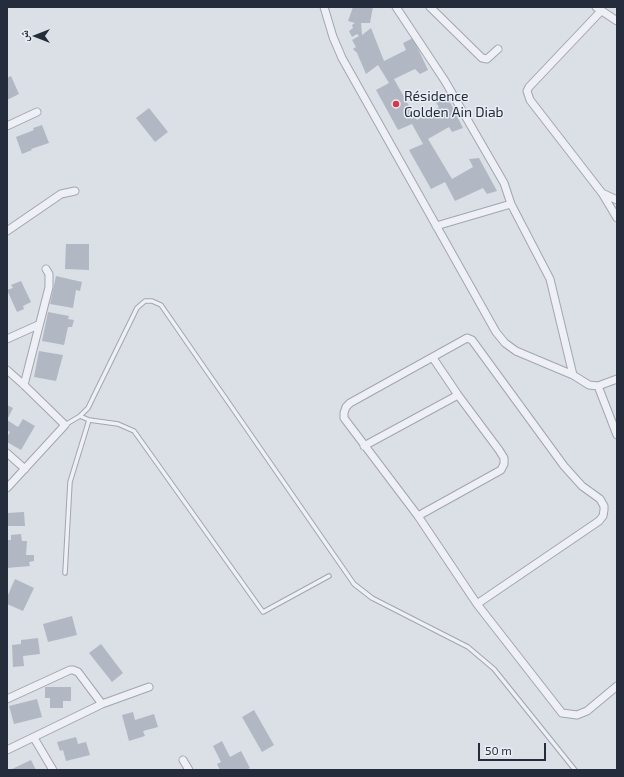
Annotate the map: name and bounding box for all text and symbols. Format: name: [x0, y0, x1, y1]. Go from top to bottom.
north arrow: [16, 16, 56, 56]
text: ش: [17, 30, 30, 42]
place label: Résidence Golden Ain Diab: [404, 88, 504, 120]
marker: Résidence Golden Ain Diab: [391, 99, 401, 109]
scale bar: [480, 735, 548, 761]
text: 50 m: [485, 743, 512, 757]

